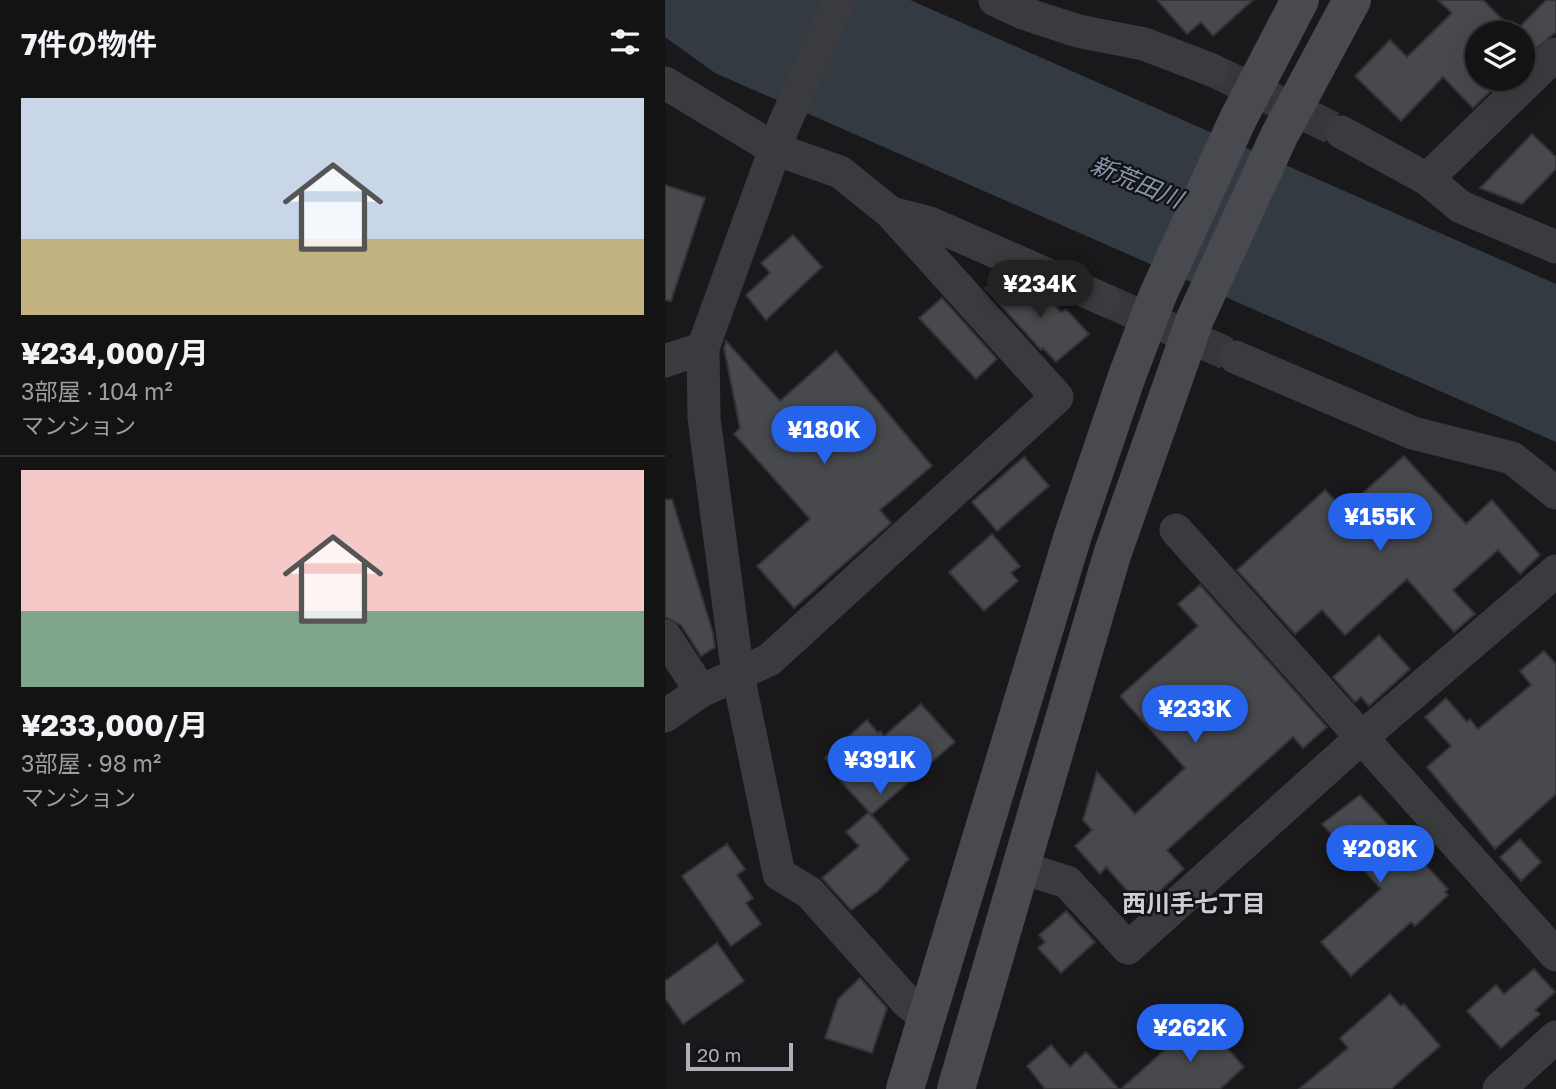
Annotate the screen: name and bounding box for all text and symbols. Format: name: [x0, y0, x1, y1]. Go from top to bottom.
map controls: [1465, 21, 1535, 91]
button: layers: [1465, 21, 1535, 91]
icon: filters: [606, 23, 644, 61]
text: 7件の物件: [21, 26, 157, 62]
icon: home: [270, 144, 396, 270]
water label: 新荒田川: [1087, 149, 1190, 214]
pin: ¥234K: [991, 260, 1089, 320]
text: ¥234K: [1003, 269, 1077, 297]
text: ¥234,000/月: [21, 335, 209, 371]
text: 3部屋 · 104 m²: [21, 377, 173, 405]
pin: ¥180K: [775, 406, 873, 466]
text: マンション: [21, 411, 136, 439]
text: ¥180K: [787, 415, 861, 443]
pin: ¥155K: [1331, 494, 1429, 553]
text: ¥155K: [1344, 502, 1416, 530]
icon: home: [270, 516, 396, 642]
pin: ¥233K: [1146, 686, 1244, 745]
text: ¥233K: [1158, 694, 1232, 722]
text: ¥233,000/月: [21, 707, 208, 743]
pin: ¥391K: [831, 736, 929, 796]
text: ¥391K: [844, 745, 916, 773]
text: 3部屋 · 98 m²: [21, 749, 161, 777]
text: マンション: [21, 783, 136, 811]
pin: ¥208K: [1331, 826, 1429, 885]
text: ¥208K: [1342, 834, 1418, 862]
district label: 西川手七丁目: [1122, 888, 1266, 917]
pin: ¥262K: [1141, 1004, 1239, 1064]
text: ¥262K: [1153, 1013, 1227, 1041]
scale bar: [686, 1040, 793, 1072]
text: 20 m: [697, 1043, 741, 1066]

